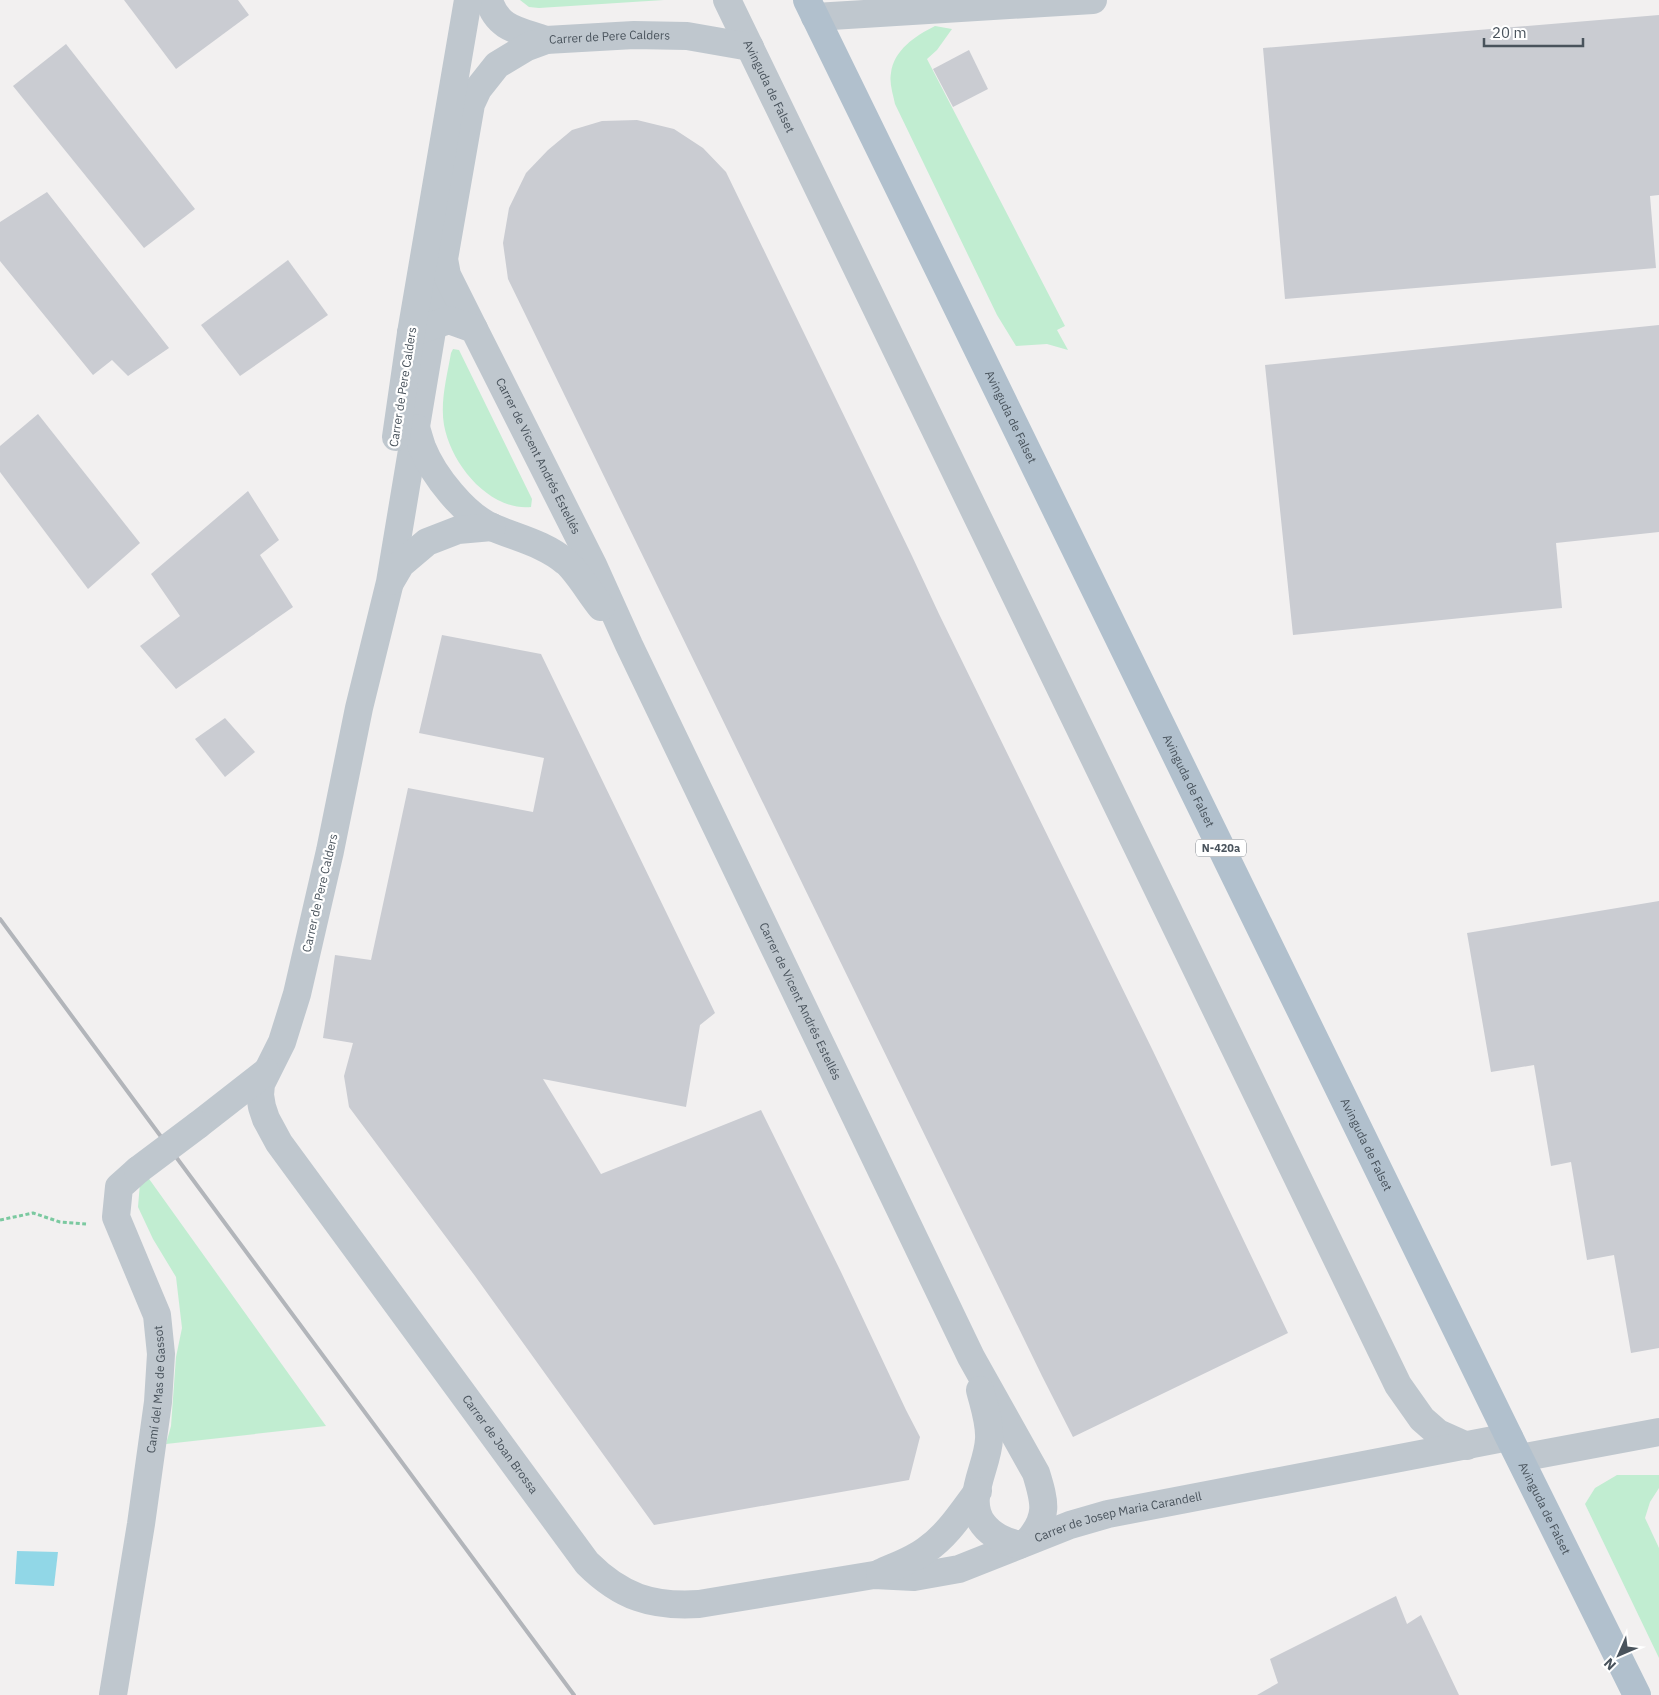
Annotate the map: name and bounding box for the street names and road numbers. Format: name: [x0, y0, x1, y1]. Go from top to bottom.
street label: Carrer de Pere Calders: [549, 27, 670, 47]
street label: Avinguda de Falset: [740, 37, 798, 135]
street label: Carrer de Pere Calders: [386, 326, 419, 448]
street label: Avinguda de Falset: [982, 368, 1040, 466]
street label: Carrer de Vicent Andrés Estellés: [493, 375, 584, 537]
street label: Avinguda de Falset: [1160, 732, 1218, 830]
street label: Carrer de Pere Calders: [299, 832, 340, 954]
road number: N-420a: [1196, 840, 1246, 856]
street label: Carrer de Vicent Andrés Estellés: [756, 920, 845, 1083]
street label: Avinguda de Falset: [1338, 1096, 1396, 1193]
street label: Camí del Mas de Gassot: [143, 1325, 168, 1454]
street label: Carrer de Joan Brossa: [459, 1392, 542, 1497]
street label: Avinguda de Falset: [1516, 1459, 1574, 1557]
street label: Carrer de Josep Maria Carandell: [1032, 1488, 1203, 1545]

